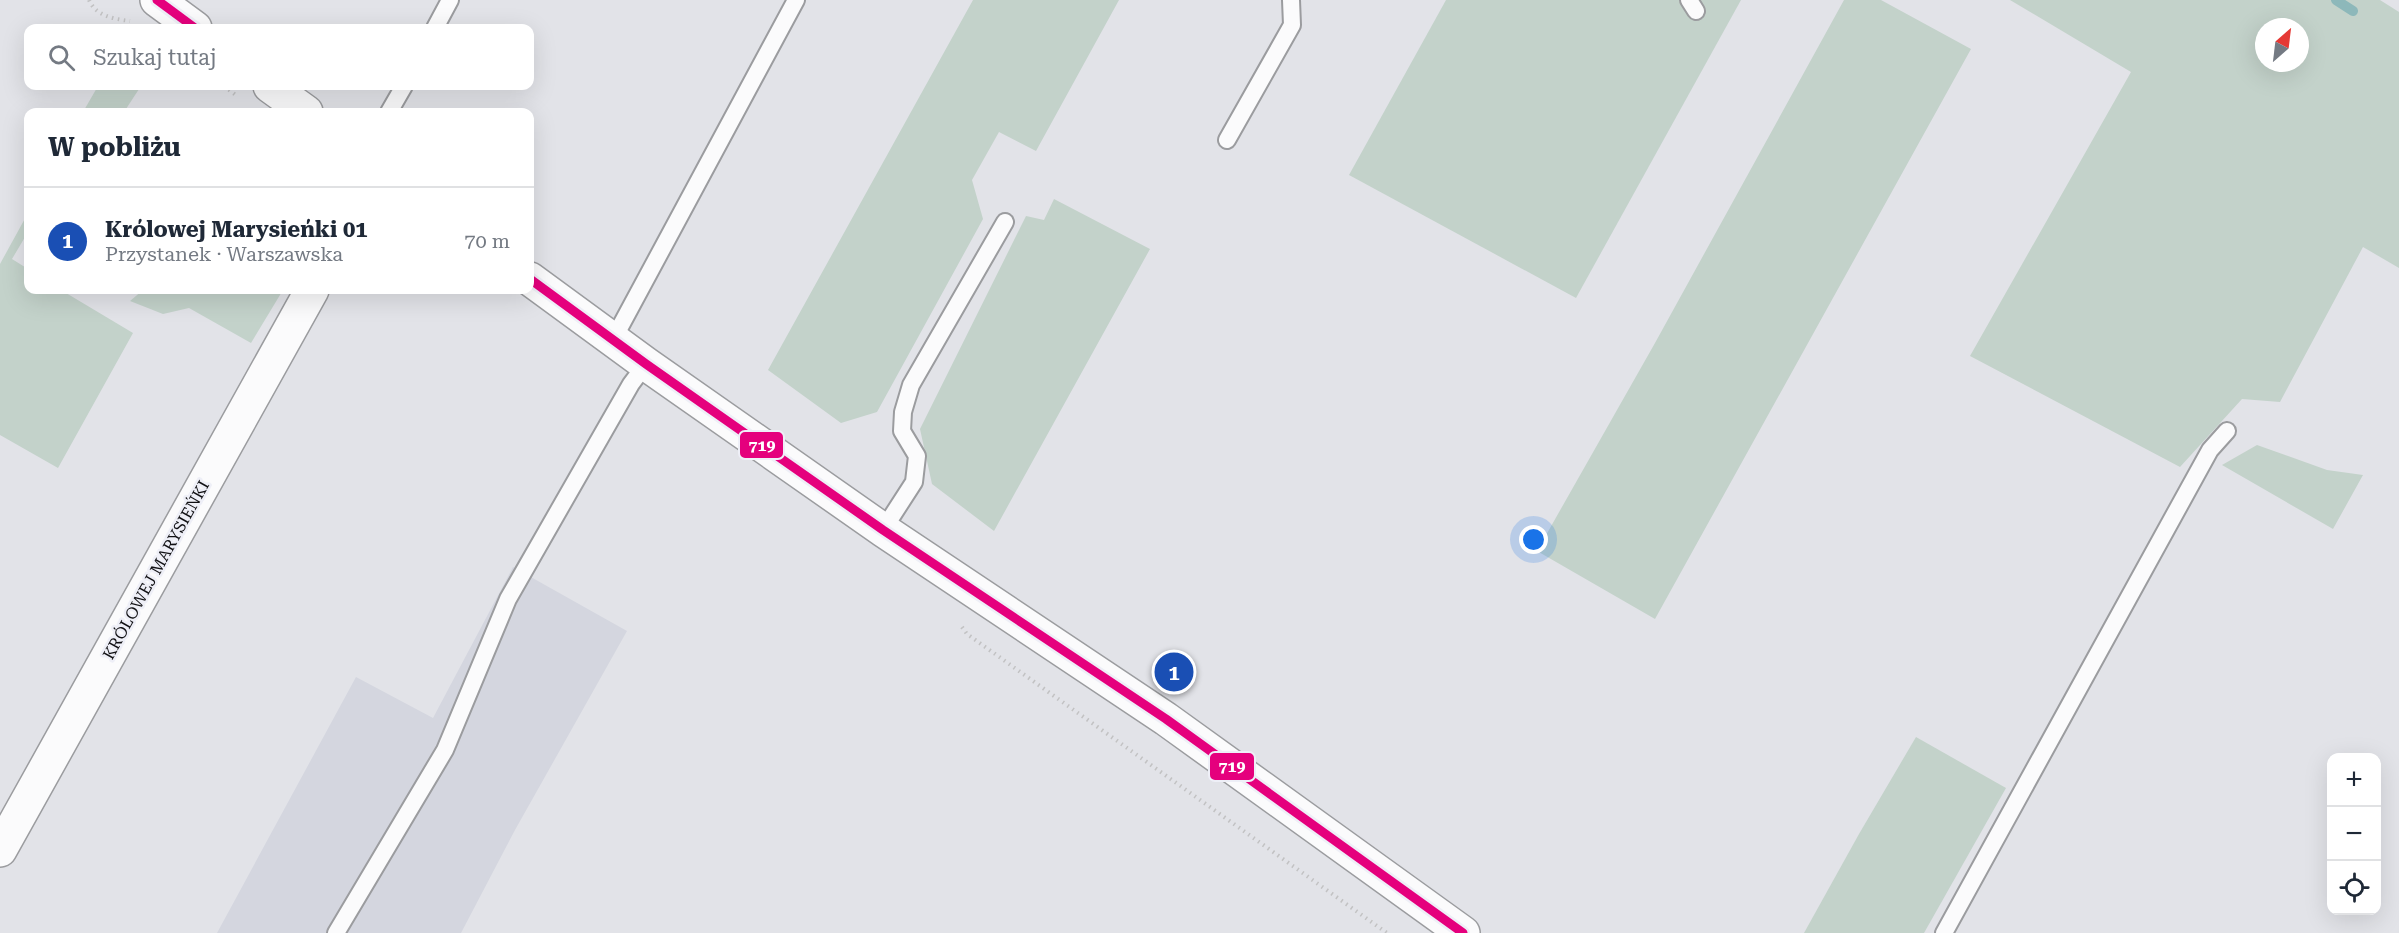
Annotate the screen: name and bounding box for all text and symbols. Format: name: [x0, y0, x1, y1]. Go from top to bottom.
north arrow: [2255, 18, 2309, 72]
search box: [24, 24, 534, 90]
icon: search: [45, 41, 78, 74]
text: Szukaj tutaj: [93, 45, 217, 70]
text: W pobliżu: [48, 132, 181, 162]
text: Królowej Marysieńki 01: [105, 217, 368, 242]
text: 1: [62, 229, 73, 253]
text: 70 m: [464, 229, 510, 253]
text: Przystanek · Warszawska: [105, 242, 343, 266]
line badge: 719: [739, 431, 784, 459]
text: 719: [749, 436, 775, 455]
street label: KRÓLOWEJ MARYSIEŃKI: [99, 477, 213, 663]
your location: [1519, 525, 1548, 554]
pin: 1: [1154, 650, 1194, 694]
line badge: 719: [1209, 752, 1255, 781]
map controls: [2327, 753, 2381, 915]
button: +: [2327, 753, 2381, 807]
text: 719: [1219, 757, 1245, 776]
button: −: [2327, 807, 2381, 861]
button: locate: [2327, 861, 2381, 915]

